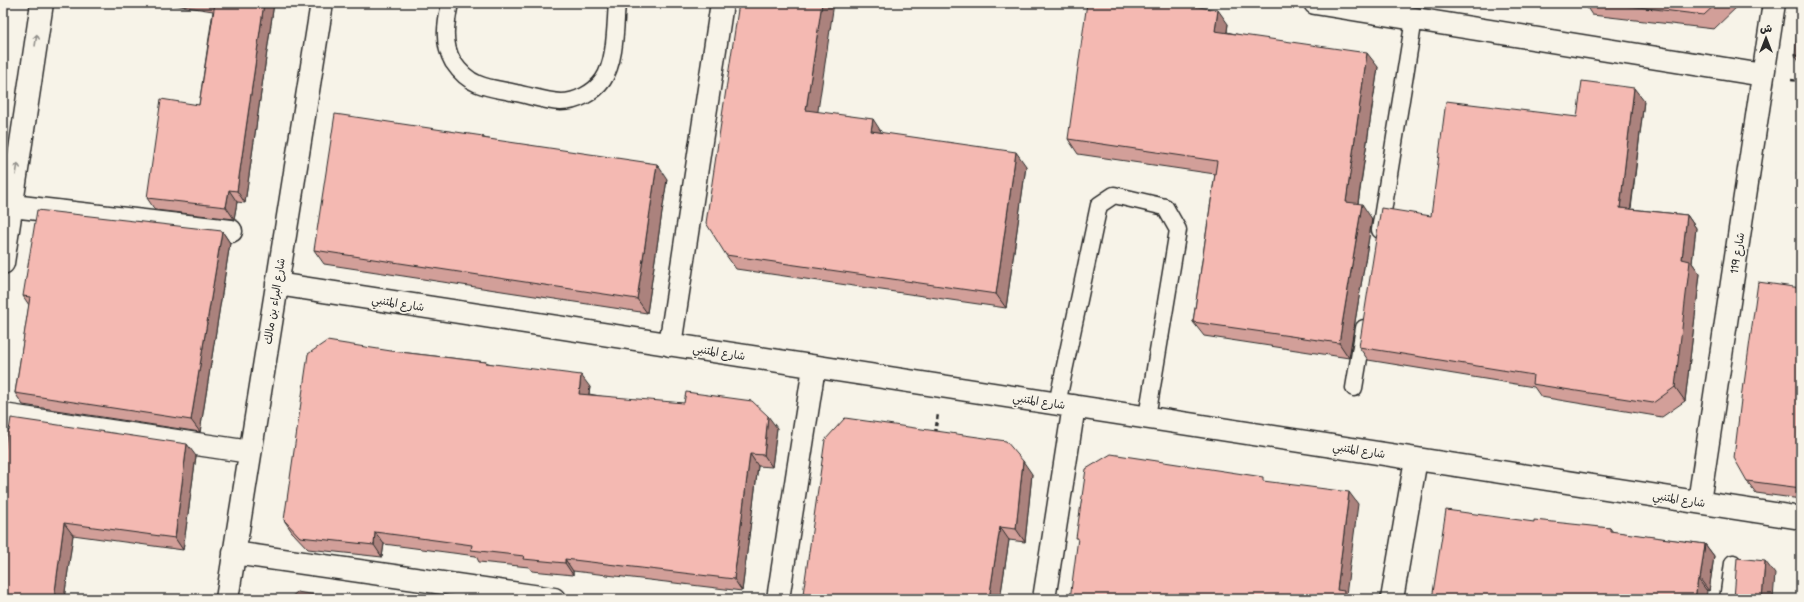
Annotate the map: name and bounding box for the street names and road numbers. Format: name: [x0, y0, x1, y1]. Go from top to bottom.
street label: شارع 119: [1728, 231, 1749, 275]
street label: شارع البراء بن مالك: [261, 257, 290, 345]
street label: شارع المتنبي: [370, 293, 425, 318]
street label: شارع المتنبي: [691, 342, 746, 367]
street label: شارع المتنبي: [1011, 391, 1066, 416]
street label: شارع المتنبي: [1331, 440, 1386, 465]
street label: شارع المتنبي: [1651, 489, 1706, 514]

